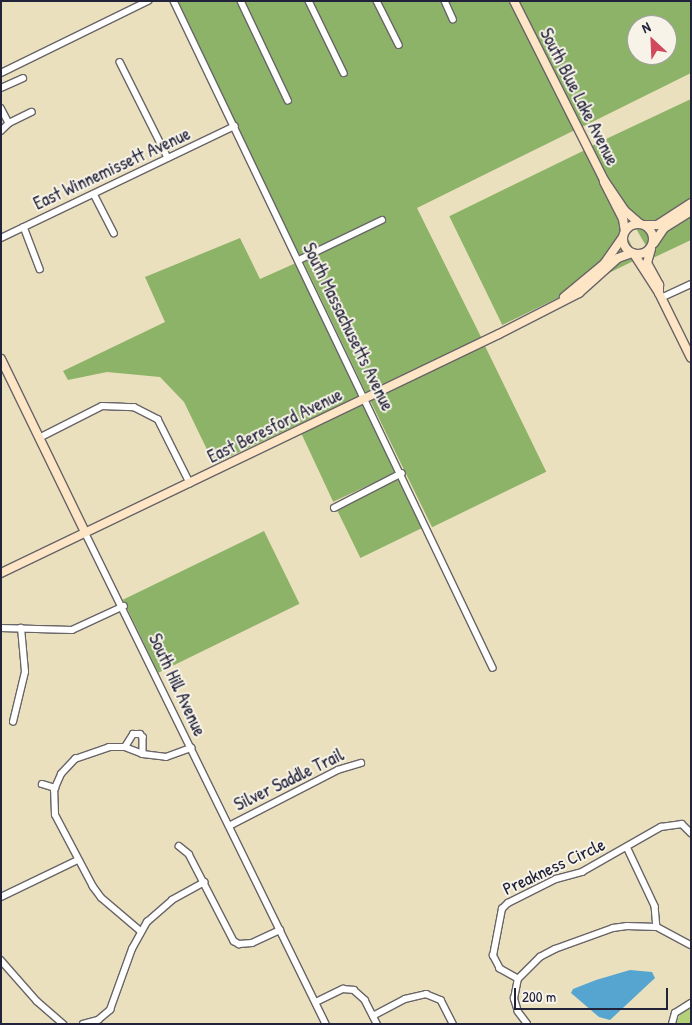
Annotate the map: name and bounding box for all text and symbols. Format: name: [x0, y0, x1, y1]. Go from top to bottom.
north arrow: [627, 15, 677, 65]
text: N: [638, 17, 653, 37]
street label: South Blue Lake Avenue: [535, 25, 623, 169]
street label: East Winnemissett Avenue: [30, 123, 194, 215]
street label: South Massachusetts Avenue: [298, 239, 398, 415]
street label: East Beresford Avenue: [204, 384, 346, 468]
street label: South Hill Avenue: [144, 630, 210, 740]
street label: Silver Saddle Trail: [231, 744, 347, 816]
street label: Preakness Circle: [499, 834, 609, 900]
scale bar: [517, 978, 671, 1010]
text: 200 m: [522, 986, 556, 1007]

